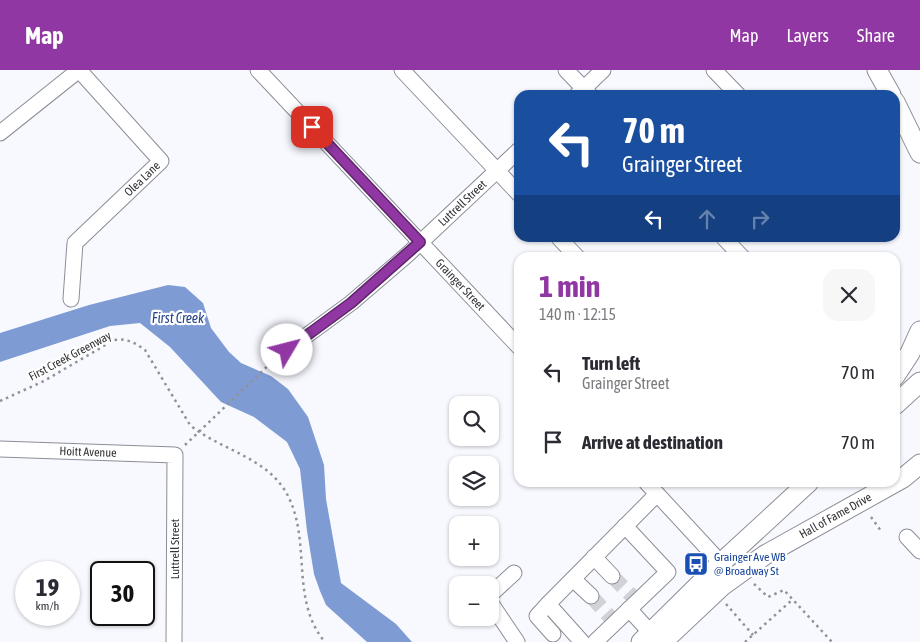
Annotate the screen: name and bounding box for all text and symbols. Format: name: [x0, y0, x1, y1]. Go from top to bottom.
text: Map: [25, 22, 64, 49]
text: Map: [729, 25, 758, 46]
text: Layers: [786, 25, 829, 46]
text: Share: [857, 25, 895, 46]
pin: [291, 106, 333, 148]
icon: left: [539, 110, 604, 175]
text: 70 m: [622, 110, 685, 150]
icon: arrive: [298, 113, 326, 141]
text: Grainger Street: [622, 151, 742, 177]
street label: Olea Lane: [121, 159, 163, 199]
street label: Luttrell Street: [435, 177, 490, 229]
icon: left: [640, 205, 668, 233]
icon: ahead: [693, 205, 721, 233]
icon: right: [746, 205, 774, 233]
street label: Grainger Street: [433, 256, 488, 314]
text: 1 min: [539, 269, 600, 303]
button: close: [823, 269, 875, 321]
text: 140 m · 12:15: [539, 305, 616, 323]
water label: First Creek: [152, 310, 205, 326]
position arrow: [260, 323, 312, 375]
street label: First Creek Greenway: [26, 328, 114, 384]
text: Turn left: [582, 352, 640, 374]
icon: left: [539, 358, 567, 386]
text: 70 m: [841, 361, 875, 383]
text: Grainger Street: [582, 374, 670, 392]
map controls: [449, 396, 499, 626]
button: search: [449, 396, 499, 446]
icon: arrive: [539, 428, 567, 456]
text: Arrive at destination: [582, 431, 723, 453]
text: 70 m: [841, 431, 875, 453]
street label: Hoitt Avenue: [59, 444, 117, 460]
button: layers: [449, 456, 499, 506]
street label: Hall of Fame Drive: [797, 490, 874, 541]
button: +: [449, 516, 499, 566]
street label: Luttrell Street: [168, 518, 182, 579]
place label: Grainger Ave WB @ Broadway St: [714, 550, 786, 578]
bus stop icon: Grainger Ave WB @ Broadway St: [683, 551, 709, 577]
speed limit sign: 30: [90, 561, 155, 626]
text: 19: [36, 573, 59, 601]
button: −: [449, 576, 499, 626]
text: km/h: [36, 599, 59, 613]

